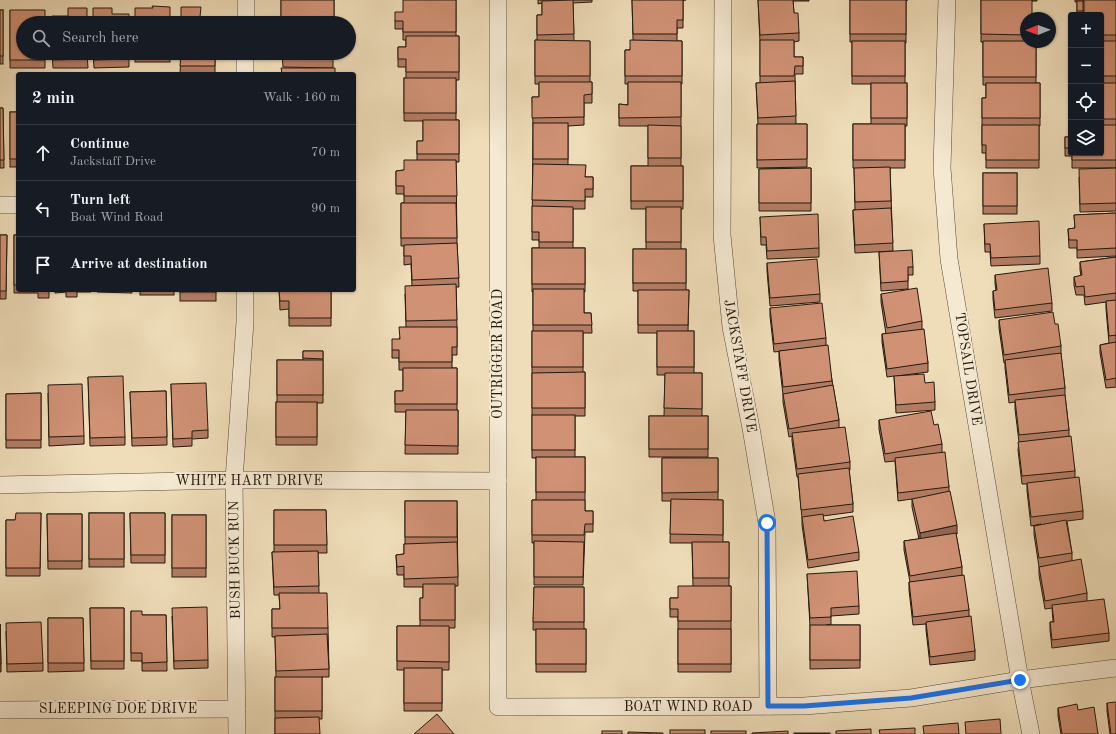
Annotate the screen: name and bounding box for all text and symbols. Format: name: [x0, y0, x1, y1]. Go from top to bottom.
north arrow: [1020, 12, 1056, 48]
map controls: [1068, 12, 1104, 156]
button: +: [1068, 12, 1104, 48]
search box: [16, 16, 356, 60]
icon: search: [30, 27, 52, 49]
text: Search here: [62, 31, 139, 46]
button: −: [1068, 48, 1104, 84]
button: locate: [1068, 84, 1104, 120]
text: 2 min: [32, 90, 75, 107]
text: Walk · 160 m: [263, 91, 340, 104]
button: layers: [1068, 120, 1104, 156]
text: Continue: [70, 137, 129, 152]
icon: ahead: [32, 142, 54, 164]
text: 70 m: [311, 146, 340, 159]
text: Jackstaff Drive: [70, 155, 156, 168]
text: Turn left: [70, 193, 130, 208]
icon: left: [32, 198, 54, 220]
text: 90 m: [311, 202, 340, 215]
text: Boat Wind Road: [70, 211, 163, 224]
icon: arrive: [32, 254, 54, 276]
text: Arrive at destination: [70, 257, 208, 272]
street label: OUTRIGGER ROAD: [491, 289, 505, 419]
street label: JACKSTAFF DRIVE: [721, 298, 759, 434]
street label: TOPSAIL DRIVE: [952, 312, 984, 426]
street label: WHITE HART DRIVE: [175, 474, 323, 488]
street label: BUSH BUCK RUN: [227, 500, 243, 620]
route start: [758, 514, 776, 532]
route end: [1011, 671, 1029, 689]
street label: BOAT WIND ROAD: [624, 700, 752, 714]
street label: SLEEPING DOE DRIVE: [39, 702, 197, 716]

